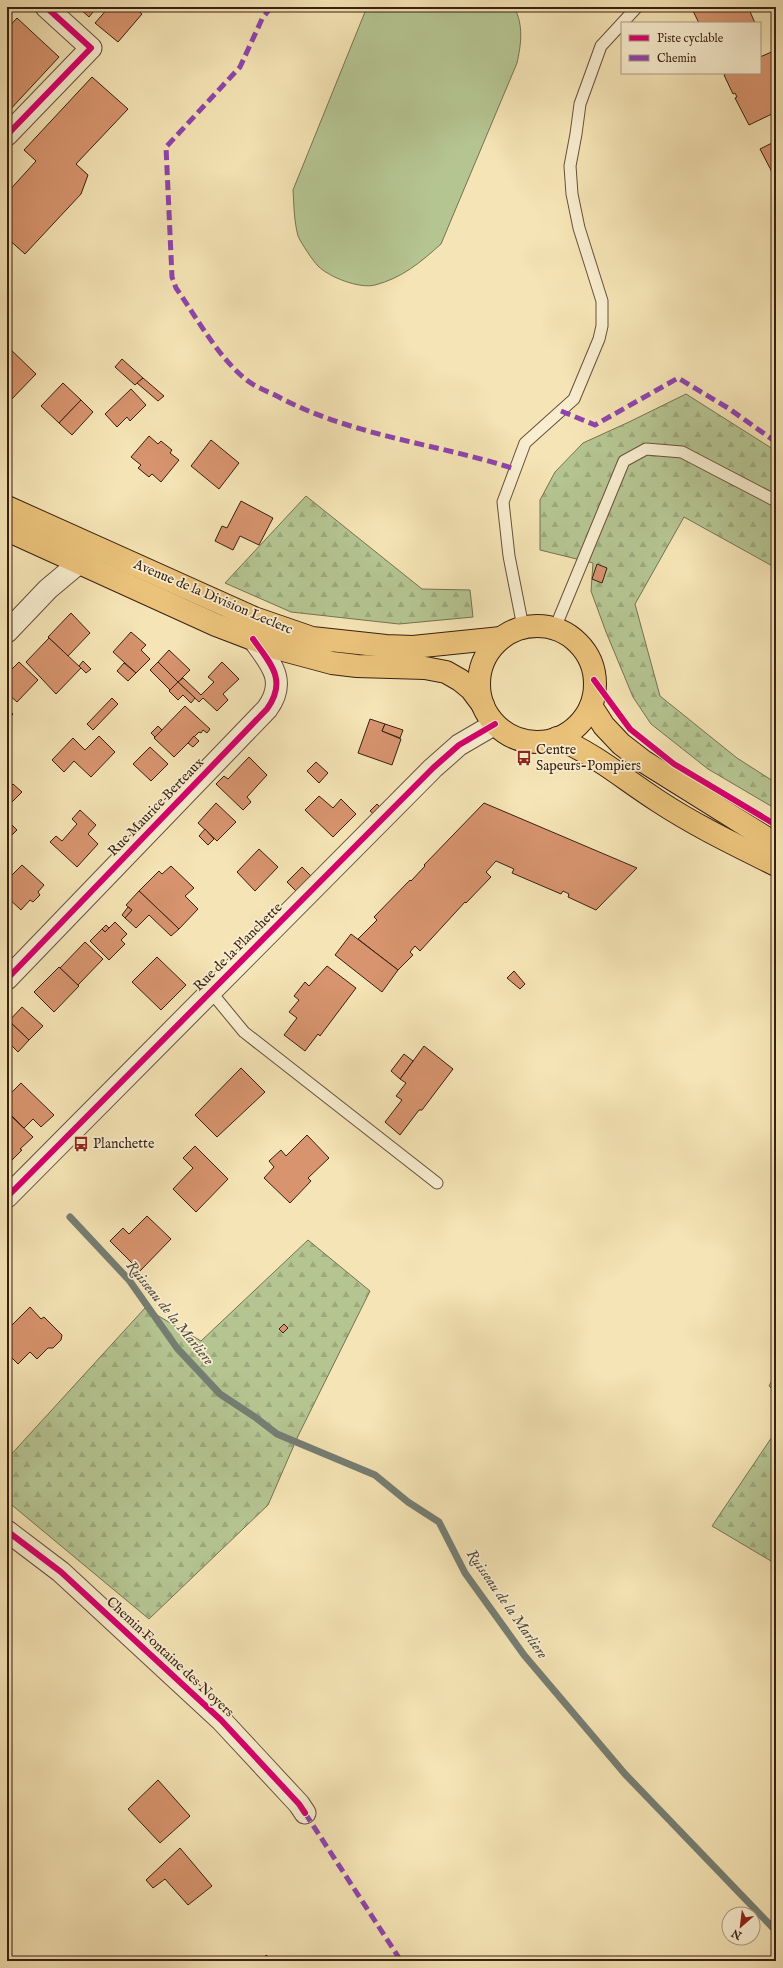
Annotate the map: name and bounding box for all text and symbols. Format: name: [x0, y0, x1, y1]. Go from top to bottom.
legend: [621, 22, 761, 74]
text: Piste cyclable: [657, 31, 724, 46]
text: Chemin: [657, 51, 697, 66]
street label: Avenue de la Division Leclerc: [130, 555, 295, 639]
place label: Centre Sapeurs-Pompiers: [536, 741, 641, 775]
bus stop icon: Centre Sapeurs-Pompiers: [515, 749, 533, 767]
street label: Rue Maurice Berteaux: [104, 754, 208, 860]
street label: Rue de la Planchette: [190, 898, 287, 995]
bus stop icon: Planchette: [72, 1135, 90, 1153]
place label: Planchette: [93, 1135, 155, 1153]
water label: Ruisseau de la Marliere: [122, 1257, 218, 1369]
water label: Ruisseau de la Marliere: [462, 1546, 552, 1662]
street label: Chemin Fontaine des Noyers: [102, 1593, 238, 1721]
north arrow: [721, 1906, 761, 1946]
text: N: [729, 1925, 745, 1943]

